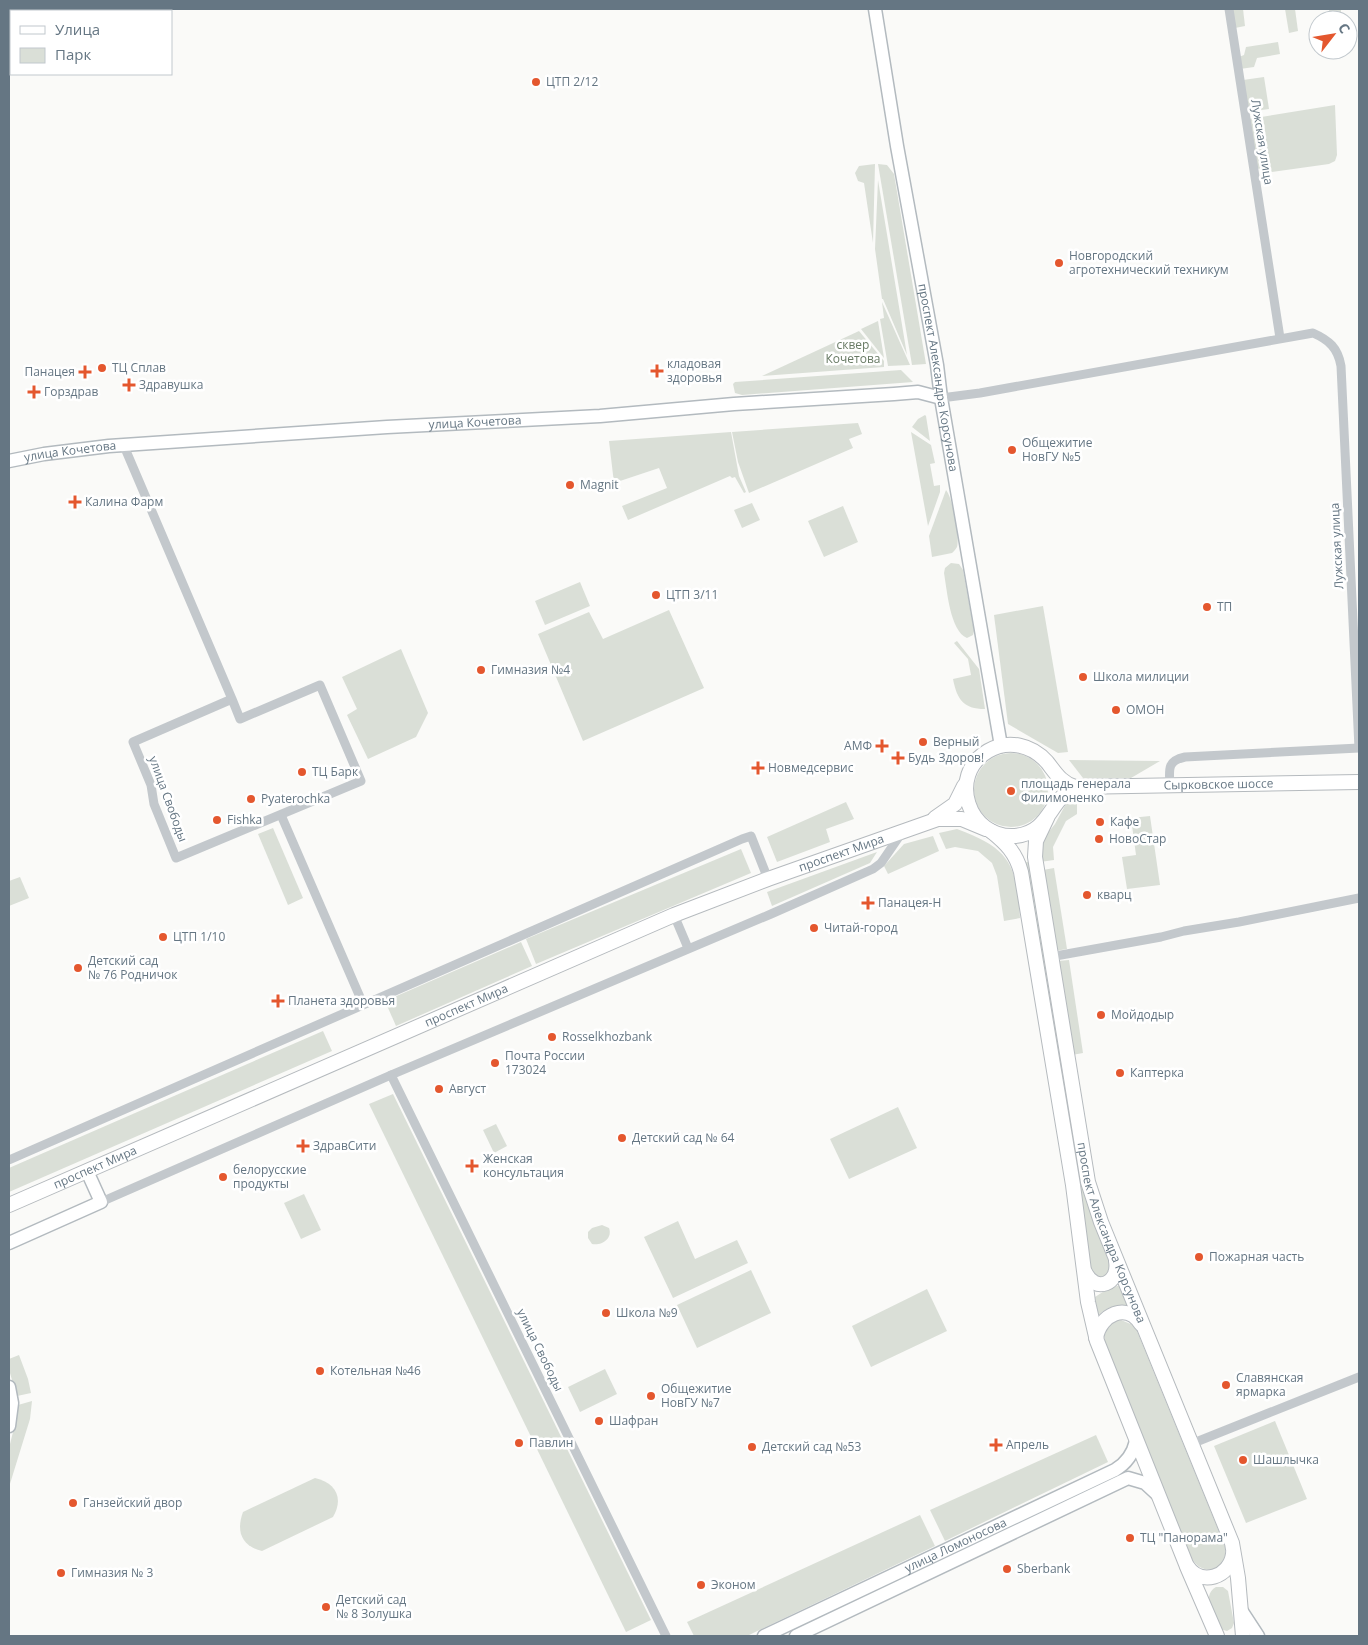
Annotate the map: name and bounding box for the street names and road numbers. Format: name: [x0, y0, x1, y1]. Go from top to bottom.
street label: Лужская улица: [1247, 98, 1278, 186]
street label: проспект Александра Корсунова: [914, 282, 963, 473]
street label: улица Кочетова: [428, 411, 522, 433]
street label: улица Кочетова: [22, 437, 117, 466]
street label: Лужская улица: [1326, 502, 1347, 590]
street label: улица Свободы: [145, 754, 192, 844]
street label: Сырковское шоссе: [1164, 775, 1274, 793]
street label: проспект Мира: [796, 830, 886, 876]
street label: проспект Мира: [422, 979, 511, 1031]
street label: проспект Мира: [51, 1141, 139, 1193]
street label: проспект Александра Корсунова: [1074, 1141, 1150, 1325]
street label: улица Свободы: [513, 1306, 568, 1394]
street label: улица Ломоносова: [902, 1514, 1009, 1576]

